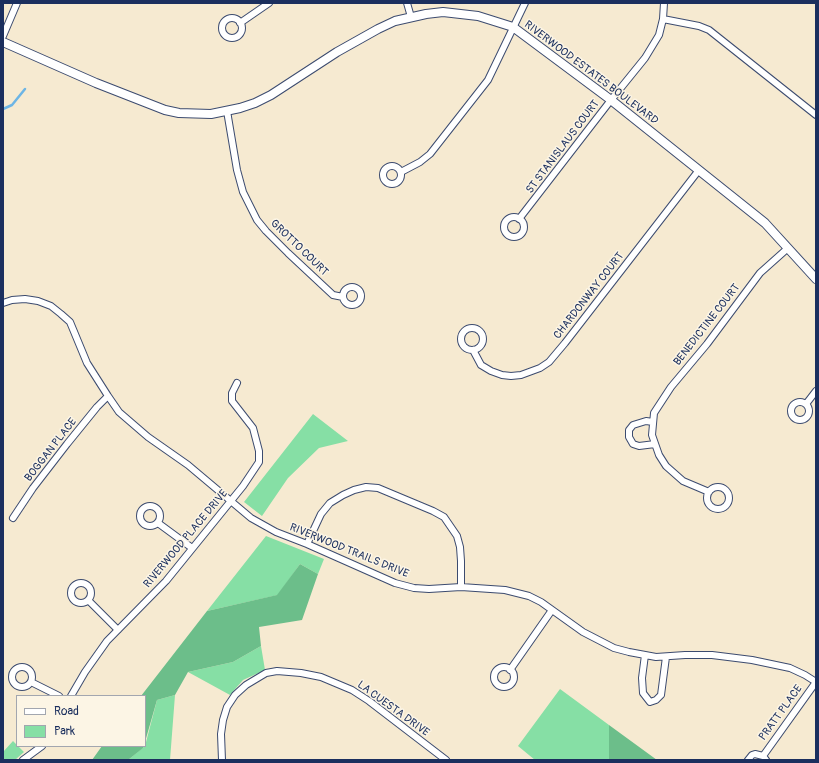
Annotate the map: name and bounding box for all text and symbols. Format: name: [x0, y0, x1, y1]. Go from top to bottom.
street label: RIVERWOOD ESTATES BOULEVARD: [521, 18, 661, 128]
street label: ST STANISLAUS COURT: [524, 98, 602, 196]
street label: GROTTO COURT: [267, 217, 331, 279]
street label: CHARDONWAY COURT: [551, 250, 627, 342]
street label: BENEDICTINE COURT: [671, 282, 743, 368]
street label: BOGGAN PLACE: [22, 416, 80, 484]
street label: RIVERWOOD PLACE DRIVE: [141, 487, 231, 591]
street label: RIVERWOOD TRAILS DRIVE: [288, 521, 410, 581]
street label: LA CUESTA DRIVE: [354, 678, 432, 740]
street label: PRATT PLACE: [756, 683, 806, 743]
legend: [16, 695, 146, 747]
text: Road: [54, 704, 79, 719]
text: Park: [54, 724, 75, 739]

